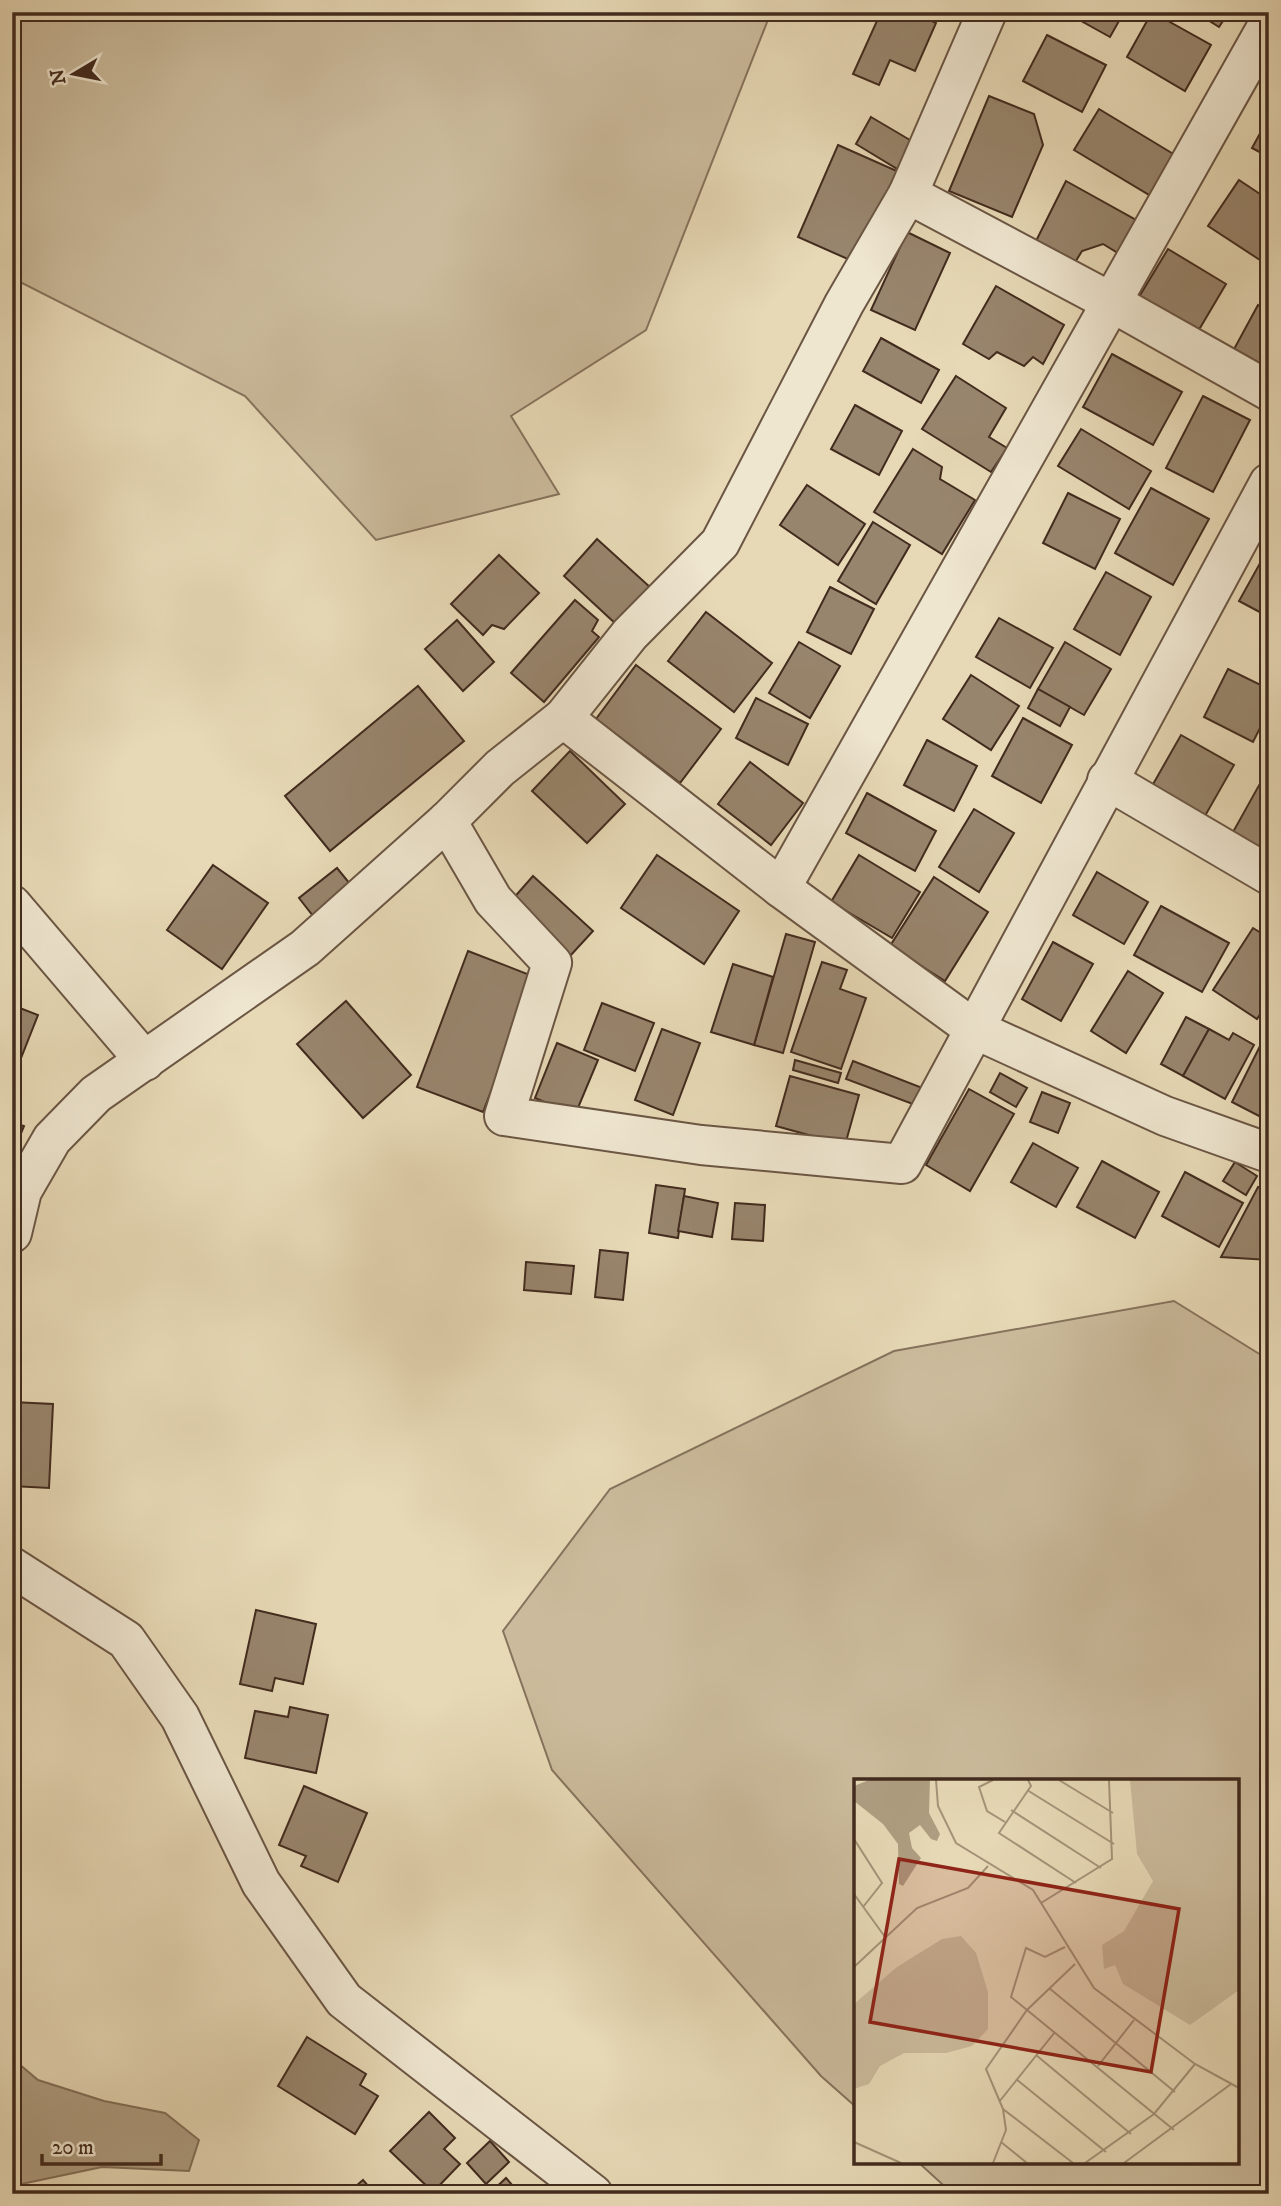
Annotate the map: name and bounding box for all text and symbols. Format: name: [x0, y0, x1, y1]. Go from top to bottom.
north arrow: [38, 38, 108, 108]
text: N: [46, 67, 71, 86]
inset map: [854, 1779, 1239, 2164]
scale bar: [42, 2122, 161, 2166]
text: 20 m: [52, 2135, 94, 2161]

